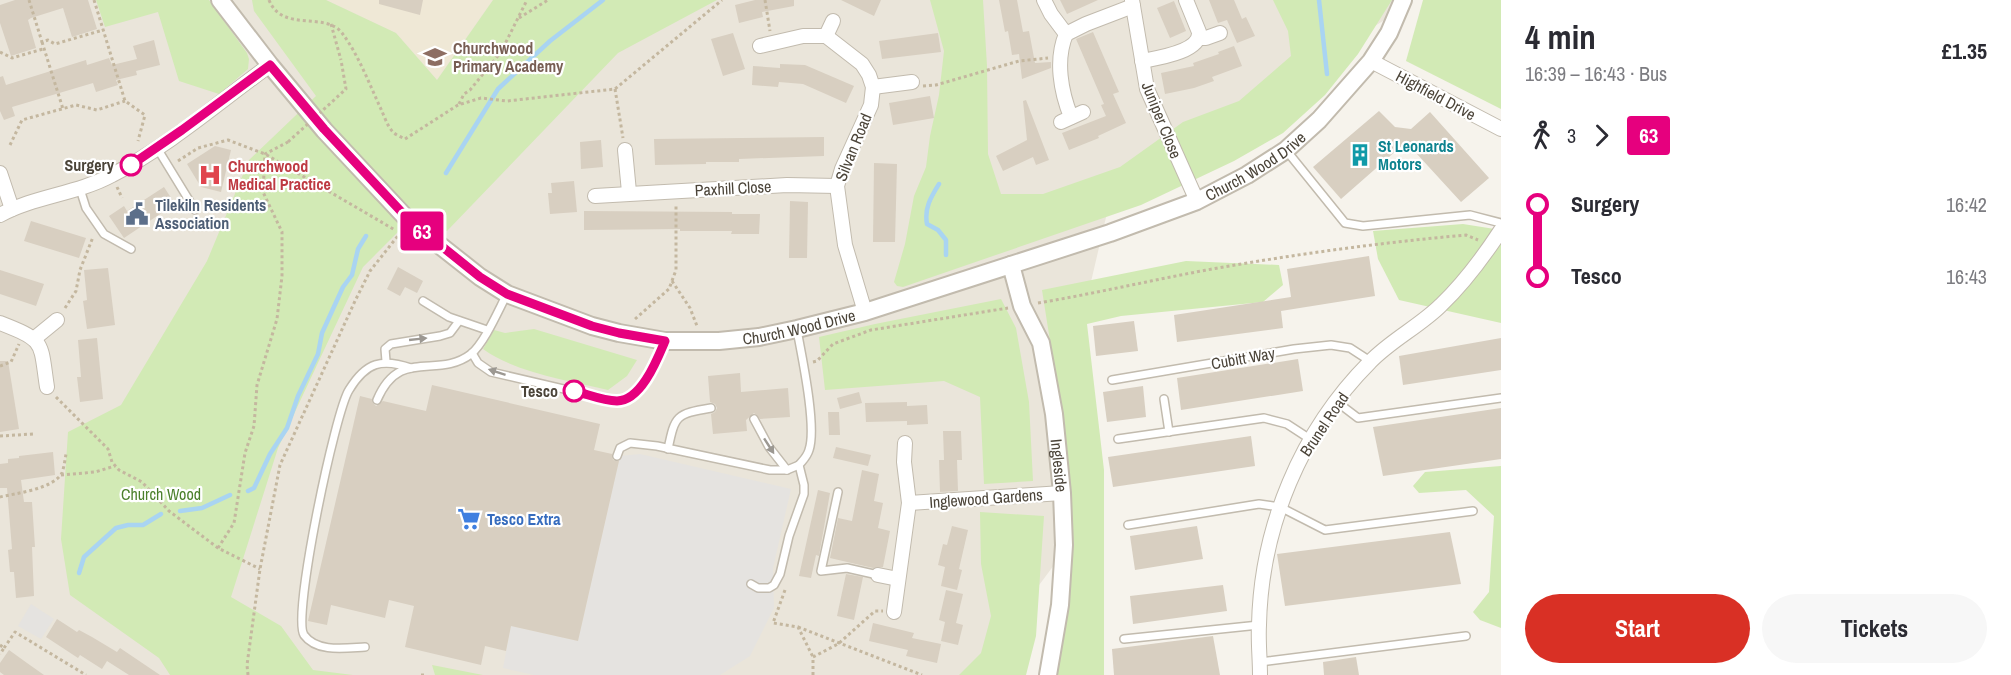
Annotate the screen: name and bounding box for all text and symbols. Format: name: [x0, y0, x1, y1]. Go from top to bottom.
text: 4 min: [1525, 15, 1596, 59]
text: £1.35: [1942, 36, 1987, 66]
place label: Churchwood Primary Academy: [453, 37, 564, 77]
school or university icon: Churchwood Primary Academy: [422, 44, 448, 70]
text: 16:39 – 16:43 · Bus: [1525, 60, 1667, 87]
street label: Highfield Drive: [1392, 65, 1480, 125]
street label: Juniper Close: [1137, 78, 1187, 162]
street label: Silvan Road: [829, 110, 877, 184]
icon: walk: [1525, 119, 1558, 152]
icon: forward: [1585, 119, 1618, 152]
text: 63: [1639, 121, 1658, 150]
text: 3: [1567, 122, 1576, 149]
street label: Church Wood Drive: [1201, 127, 1310, 206]
place label: St Leonards Motors: [1378, 135, 1454, 175]
building icon: St Leonards Motors: [1347, 142, 1373, 168]
place label: Surgery: [64, 154, 115, 176]
marker: Surgery: [120, 154, 142, 176]
place label: Churchwood Medical Practice: [228, 155, 331, 195]
hospital icon: Churchwood Medical Practice: [197, 162, 223, 188]
street label: Paxhill Close: [694, 175, 772, 201]
text: Surgery: [1571, 189, 1639, 219]
text: 16:42: [1946, 191, 1987, 218]
place label: Tilekiln Residents Association: [155, 194, 266, 234]
public building icon: Tilekiln Residents Association: [124, 201, 150, 227]
line badge: 63: [395, 212, 449, 250]
text: 63: [412, 217, 432, 246]
text: Tesco: [1571, 261, 1622, 291]
text: 16:43: [1946, 263, 1987, 290]
street label: Church Wood Drive: [741, 304, 858, 350]
one-way arrow: [408, 334, 427, 344]
street label: Cubitt Way: [1209, 341, 1277, 374]
one-way arrow: [487, 367, 505, 376]
place label: Tesco: [521, 380, 558, 402]
marker: Tesco: [563, 380, 585, 402]
street label: Brunel Road: [1294, 388, 1354, 460]
one-way arrow: [763, 437, 775, 453]
street label: Ingleside: [1046, 438, 1073, 493]
park label: Church Wood: [121, 483, 201, 505]
street label: Inglewood Gardens: [928, 483, 1044, 513]
supermarket icon: Tesco Extra: [456, 506, 482, 532]
place label: Tesco Extra: [487, 508, 561, 530]
button: Start: [1525, 594, 1750, 663]
button: Tickets: [1762, 594, 1987, 663]

